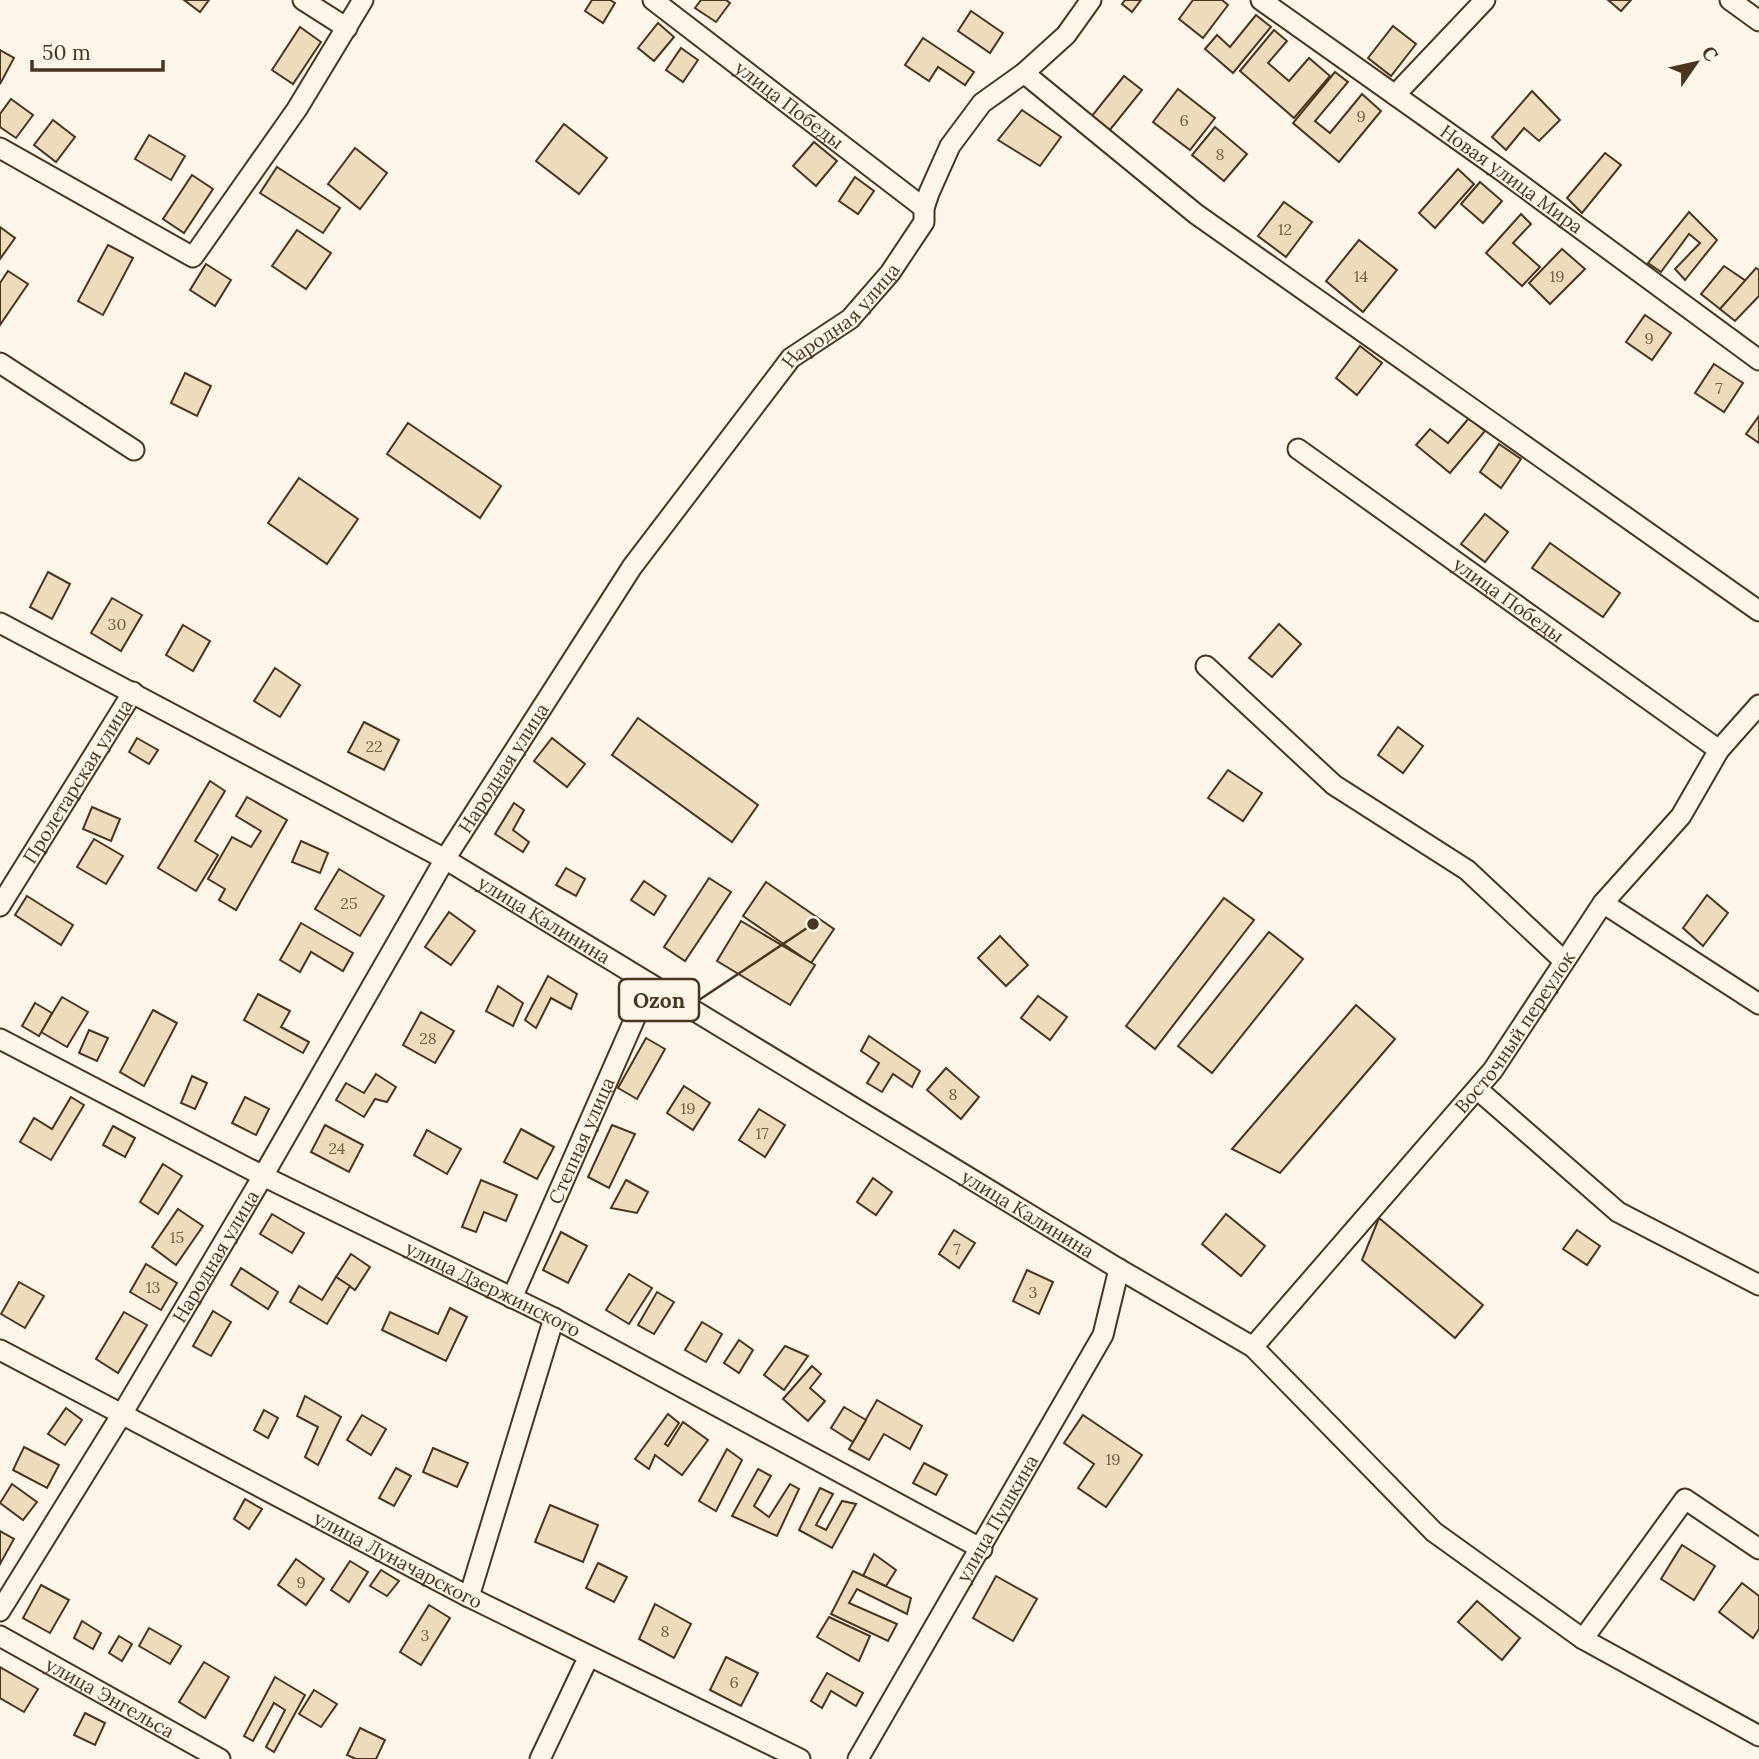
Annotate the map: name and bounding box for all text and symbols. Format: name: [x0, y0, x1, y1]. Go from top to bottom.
scale bar: [32, 28, 163, 72]
north arrow: [1661, 28, 1731, 98]
text: 50 m: [42, 39, 91, 66]
text: С: [1696, 41, 1724, 66]
street label: улица Победы: [730, 55, 849, 154]
house number: 9: [1356, 106, 1366, 126]
house number: 6: [1179, 110, 1189, 130]
street label: Новая улица Мира: [1436, 119, 1588, 239]
house number: 8: [1216, 144, 1225, 164]
house number: 12: [1278, 219, 1292, 239]
street label: Народная улица: [776, 259, 905, 373]
house number: 14: [1354, 266, 1369, 286]
house number: 19: [1549, 266, 1565, 286]
house number: 9: [1644, 328, 1654, 348]
house number: 7: [1715, 378, 1723, 398]
street label: улица Победы: [1448, 552, 1569, 647]
house number: 30: [108, 614, 126, 634]
street label: Пролетарская улица: [17, 694, 138, 868]
street label: Народная улица: [453, 698, 554, 838]
house number: 22: [365, 736, 383, 756]
street label: улица Калинина: [474, 870, 615, 969]
house number: 25: [340, 893, 358, 913]
street label: Восточный переулок: [1449, 946, 1581, 1118]
callout: Ozon: [619, 979, 699, 1021]
text: Ozon: [633, 987, 685, 1014]
house number: 28: [419, 1028, 437, 1048]
street label: Степная улица: [543, 1073, 620, 1208]
house number: 8: [949, 1084, 958, 1104]
house number: 19: [680, 1098, 696, 1118]
house number: 17: [755, 1123, 769, 1143]
house number: 24: [329, 1138, 346, 1158]
street label: улица Калинина: [957, 1164, 1099, 1263]
street label: Народная улица: [167, 1186, 264, 1327]
house number: 15: [170, 1227, 184, 1247]
street label: улица Дзержинского: [402, 1235, 585, 1342]
house number: 7: [953, 1239, 961, 1259]
house number: 13: [146, 1277, 160, 1297]
house number: 3: [1029, 1282, 1038, 1302]
house number: 19: [1105, 1449, 1121, 1469]
street label: улица Пушкина: [951, 1450, 1043, 1586]
street label: улица Луначарского: [310, 1506, 486, 1614]
house number: 9: [296, 1572, 306, 1592]
house number: 8: [661, 1621, 670, 1641]
house number: 3: [421, 1625, 430, 1645]
street label: улица Энгельса: [41, 1652, 179, 1743]
house number: 6: [729, 1672, 739, 1692]

